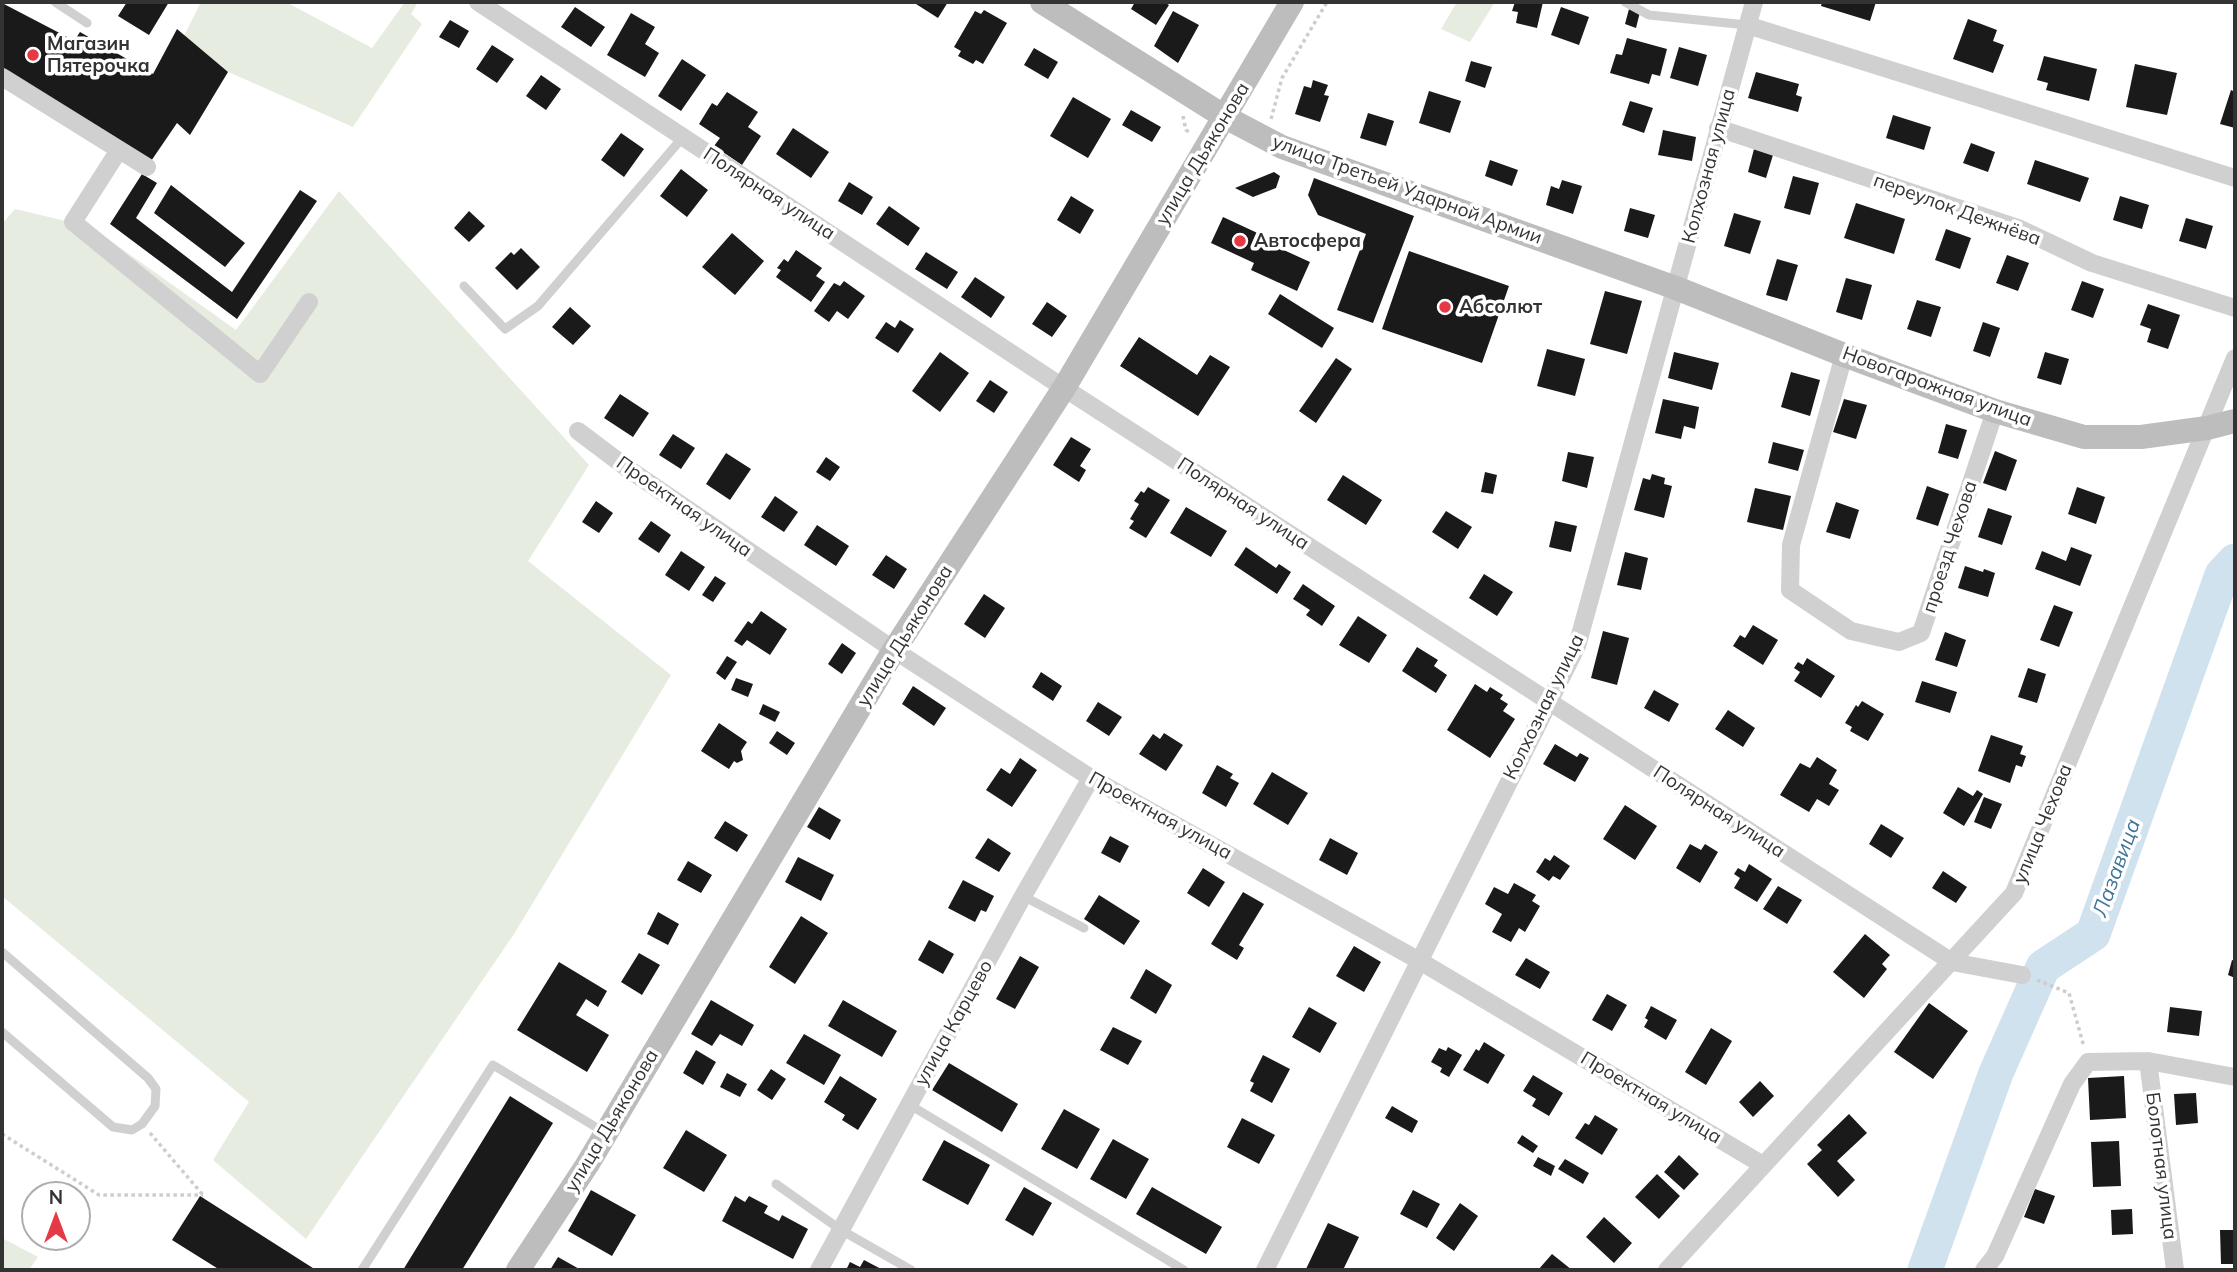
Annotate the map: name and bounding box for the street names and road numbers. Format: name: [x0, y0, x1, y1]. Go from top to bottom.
street label: улица Дьяконова: [1151, 78, 1255, 230]
street label: Колхозная улица: [1677, 86, 1741, 246]
street label: улица Третьей Ударной Армии: [1269, 131, 1545, 249]
street label: Полярная улица: [699, 143, 839, 245]
street label: переулок Дежнёва: [1870, 169, 2044, 251]
street label: Новогаражная улица: [1839, 342, 2035, 432]
street label: Проектная улица: [612, 452, 756, 562]
street label: Полярная улица: [1173, 453, 1313, 555]
street label: проезд Чехова: [1918, 478, 1982, 616]
street label: улица Дьяконова: [852, 561, 958, 711]
street label: Колхозная улица: [1499, 631, 1589, 783]
street label: Полярная улица: [1649, 761, 1789, 863]
street label: улица Чехова: [2009, 761, 2077, 887]
street label: Проектная улица: [1084, 767, 1236, 865]
street label: улица Карцево: [910, 956, 998, 1090]
street label: улица Дьяконова: [560, 1045, 664, 1197]
street label: Проектная улица: [1576, 1047, 1726, 1149]
street label: Болотная улица: [2141, 1091, 2181, 1241]

